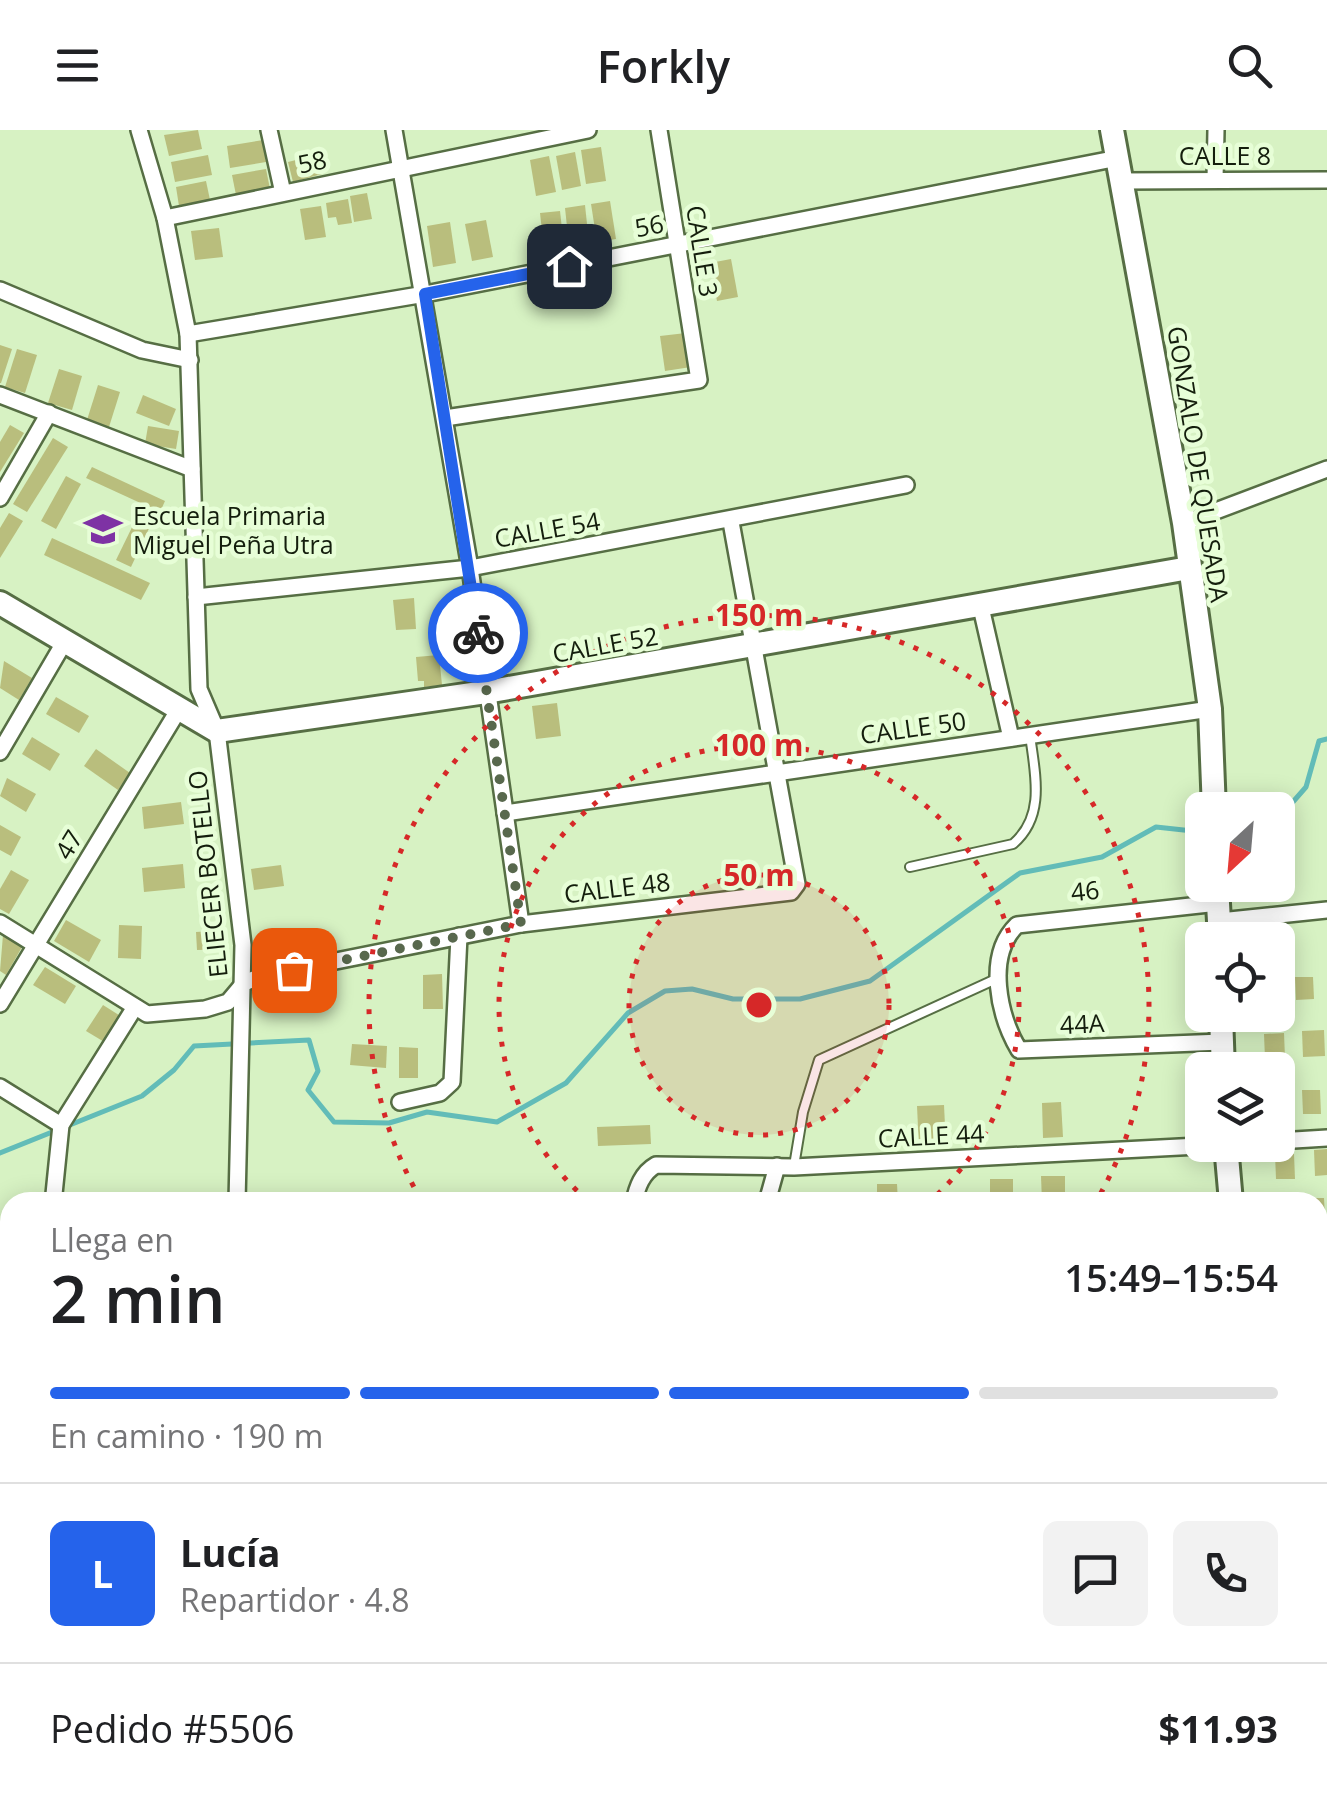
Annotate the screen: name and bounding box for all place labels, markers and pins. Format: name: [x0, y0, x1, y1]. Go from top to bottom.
pin: [527, 224, 612, 309]
place label: Escuela Primaria Miguel Peña Utra: [133, 498, 334, 561]
school or university icon: Escuela Primaria Miguel Peña Utra: [82, 508, 124, 550]
pin: [252, 928, 337, 1013]
centre of rings: [741, 987, 777, 1023]

